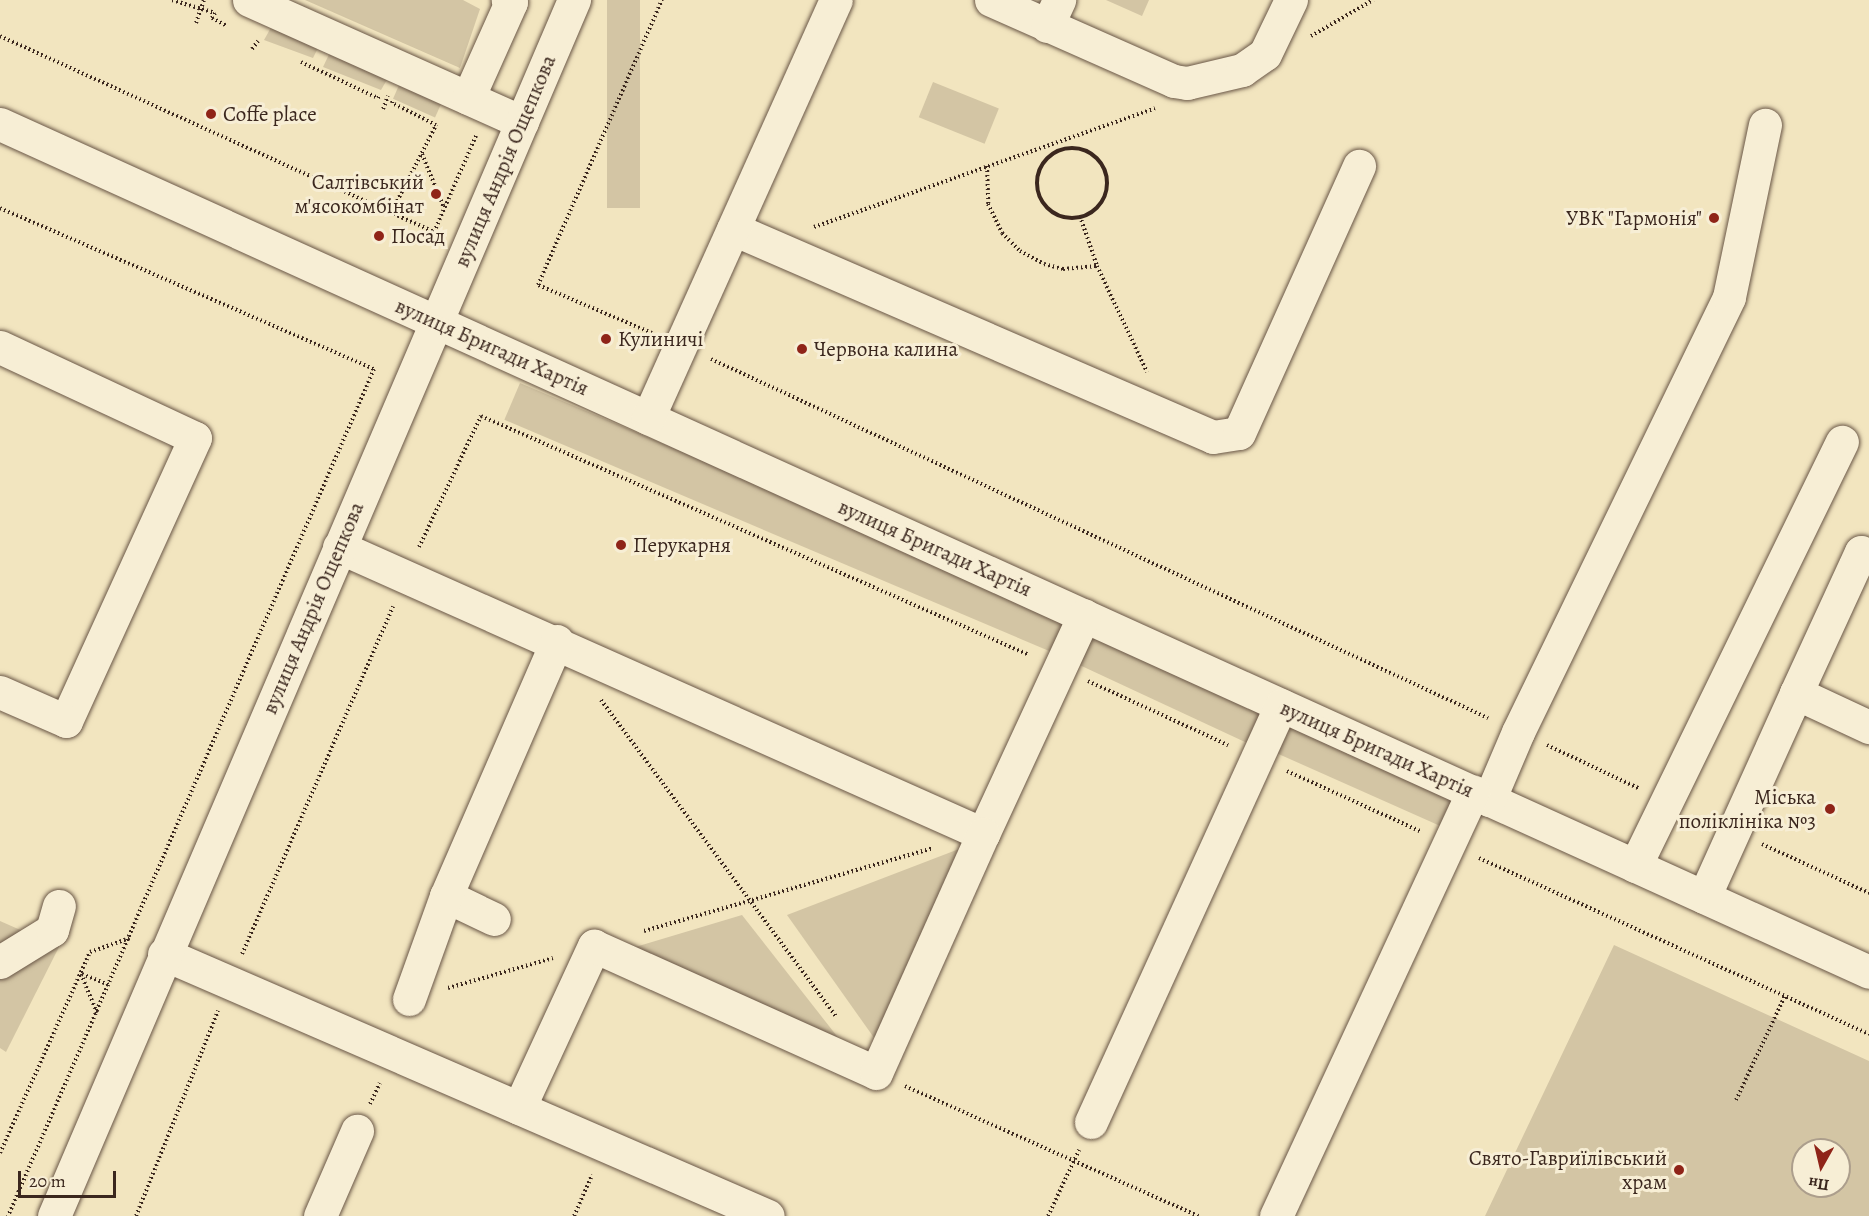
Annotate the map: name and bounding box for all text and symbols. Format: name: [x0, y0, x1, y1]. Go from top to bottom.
street label: вулиця Андрія Ощепкова: [449, 51, 561, 271]
place label: Coffe place: [223, 101, 317, 127]
marker: Coffe place: [204, 107, 218, 121]
place label: Салтівський м'ясокомбінат: [294, 169, 424, 219]
marker: Салтівський м'ясокомбінат: [429, 187, 443, 201]
place label: УВК "Гармонія": [1566, 205, 1702, 231]
marker: УВК "Гармонія": [1707, 211, 1721, 225]
place label: Посад: [391, 223, 445, 249]
marker: Посад: [372, 229, 386, 243]
street label: вулиця Бригади Хартія: [391, 293, 593, 401]
place label: Кулиничі: [618, 326, 704, 352]
marker: Кулиничі: [599, 332, 613, 346]
place label: Червона калина: [814, 336, 958, 362]
marker: Червона калина: [795, 342, 809, 356]
street label: вулиця Бригади Хартія: [834, 494, 1036, 602]
street label: вулиця Андрія Ощепкова: [257, 498, 369, 718]
place label: Перукарня: [633, 532, 731, 558]
marker: Перукарня: [614, 538, 628, 552]
street label: вулиця Бригади Хартія: [1276, 695, 1478, 803]
place label: Міська поліклініка №3: [1679, 784, 1816, 834]
marker: Міська поліклініка №3: [1821, 800, 1839, 818]
north arrow: [1791, 1138, 1851, 1198]
place label: Свято-Гавриїлівський храм: [1469, 1145, 1667, 1195]
scale bar: [21, 1159, 118, 1197]
marker: Свято-Гавриїлівський храм: [1672, 1163, 1686, 1177]
text: 20 m: [29, 1169, 66, 1193]
text: Пн: [1807, 1171, 1831, 1196]

